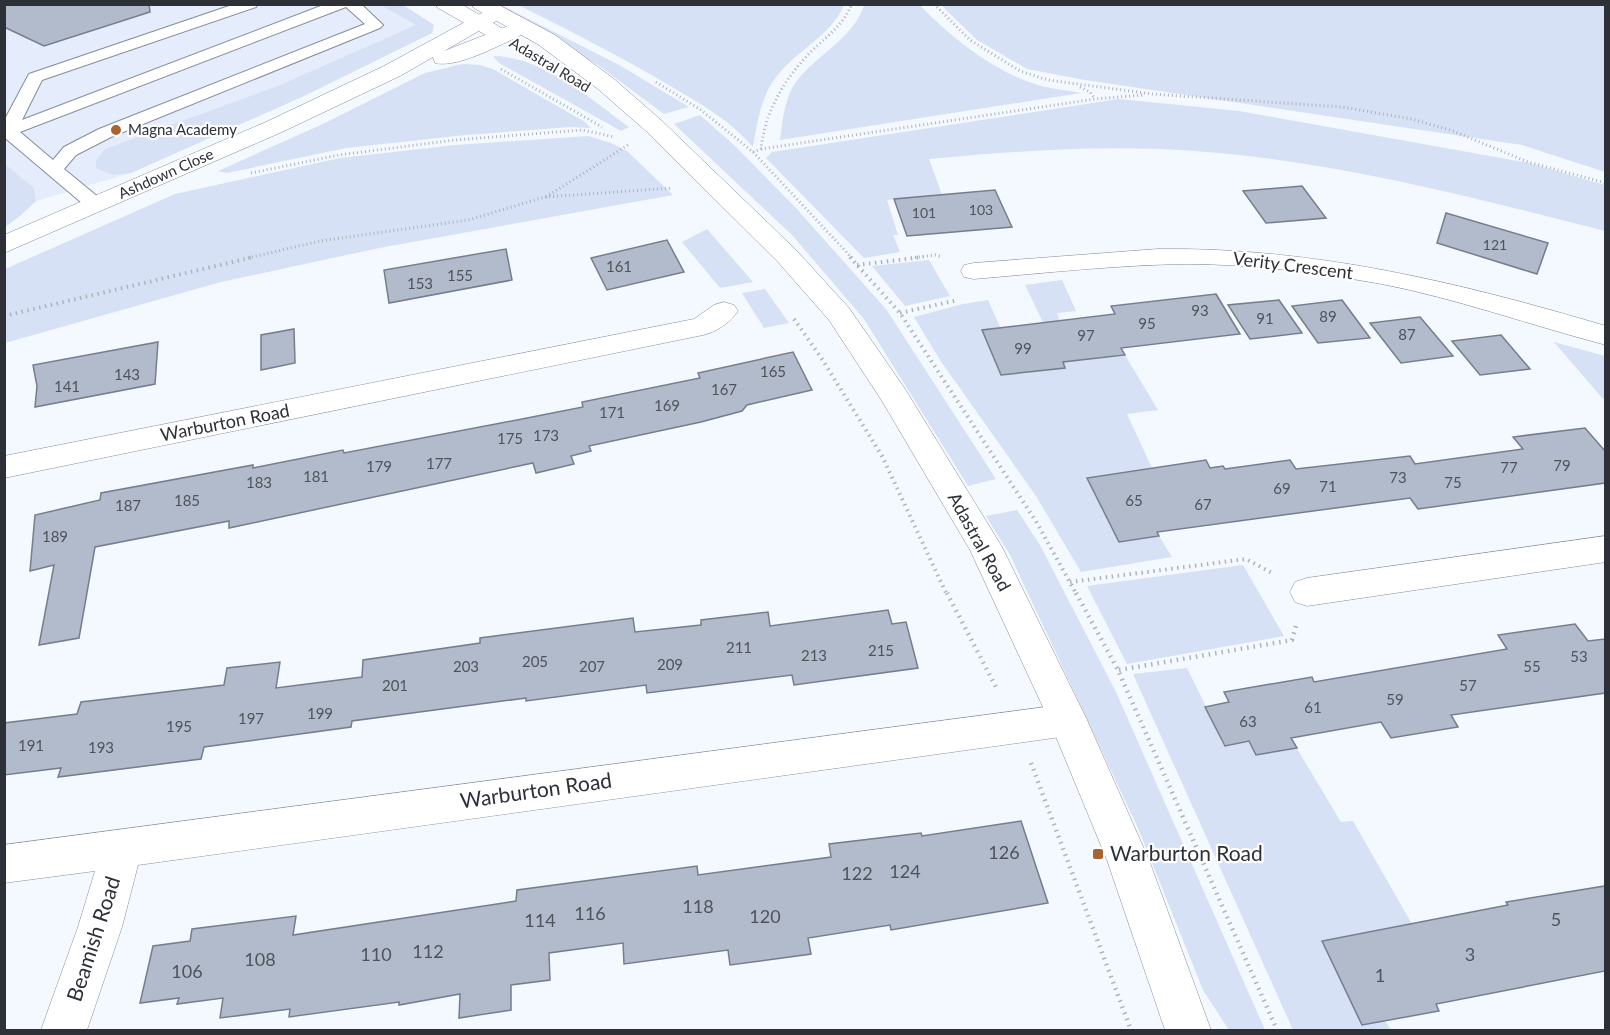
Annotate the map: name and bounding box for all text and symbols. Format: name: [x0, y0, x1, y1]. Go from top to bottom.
street label: Adastral Road: [507, 33, 594, 95]
place label: Magna Academy: [128, 120, 237, 138]
marker: Magna Academy: [109, 123, 123, 137]
street label: Ashdown Close: [115, 144, 216, 202]
house number: 103: [969, 201, 993, 218]
house number: 101: [912, 204, 936, 221]
house number: 121: [1483, 236, 1507, 253]
street label: Verity Crescent: [1232, 247, 1355, 283]
house number: 161: [606, 257, 632, 275]
house number: 155: [447, 266, 473, 284]
house number: 153: [407, 274, 433, 292]
house number: 93: [1191, 301, 1209, 319]
house number: 89: [1319, 307, 1337, 325]
house number: 91: [1256, 309, 1274, 327]
house number: 95: [1138, 314, 1156, 332]
house number: 87: [1398, 325, 1416, 343]
house number: 97: [1077, 326, 1095, 344]
house number: 99: [1014, 339, 1032, 357]
house number: 165: [760, 362, 786, 380]
house number: 143: [114, 365, 140, 383]
house number: 141: [54, 377, 80, 395]
house number: 167: [711, 380, 737, 398]
house number: 169: [654, 396, 680, 414]
street label: Warburton Road: [158, 399, 291, 445]
house number: 171: [599, 403, 625, 421]
house number: 173: [533, 426, 559, 444]
house number: 175: [497, 429, 523, 447]
house number: 177: [426, 454, 452, 472]
house number: 79: [1553, 456, 1571, 474]
house number: 179: [366, 457, 392, 475]
house number: 77: [1500, 458, 1518, 476]
house number: 181: [303, 467, 329, 485]
house number: 73: [1389, 468, 1407, 486]
house number: 183: [246, 473, 272, 491]
house number: 75: [1444, 473, 1462, 491]
house number: 71: [1319, 477, 1337, 495]
house number: 69: [1273, 479, 1291, 497]
street label: Adastral Road: [944, 488, 1016, 595]
house number: 185: [174, 491, 200, 509]
house number: 65: [1125, 491, 1143, 509]
house number: 67: [1194, 495, 1212, 513]
house number: 187: [115, 496, 141, 514]
house number: 189: [42, 527, 68, 545]
house number: 211: [726, 638, 752, 656]
house number: 215: [868, 641, 894, 659]
house number: 213: [801, 646, 827, 664]
house number: 53: [1570, 647, 1588, 665]
house number: 205: [522, 652, 548, 670]
house number: 209: [657, 655, 683, 673]
house number: 203: [453, 657, 479, 675]
house number: 207: [579, 657, 605, 675]
house number: 55: [1523, 657, 1541, 675]
house number: 201: [382, 676, 408, 694]
house number: 57: [1459, 676, 1477, 694]
house number: 59: [1386, 690, 1404, 708]
house number: 61: [1304, 698, 1322, 716]
house number: 199: [307, 704, 333, 722]
house number: 197: [238, 709, 264, 727]
house number: 63: [1239, 712, 1257, 730]
house number: 195: [166, 717, 192, 735]
house number: 191: [18, 736, 44, 754]
house number: 193: [88, 738, 114, 756]
street label: Warburton Road: [458, 767, 613, 813]
place label: Warburton Road: [1110, 840, 1263, 865]
house number: 126: [988, 841, 1020, 863]
marker: Warburton Road: [1091, 847, 1105, 861]
house number: 124: [889, 860, 921, 882]
house number: 122: [841, 862, 873, 884]
street label: Beamish Road: [61, 873, 125, 1004]
house number: 118: [682, 895, 714, 917]
house number: 116: [574, 902, 606, 924]
house number: 120: [749, 905, 781, 927]
house number: 5: [1551, 908, 1561, 930]
house number: 114: [524, 909, 556, 931]
house number: 112: [412, 940, 444, 962]
house number: 110: [360, 943, 392, 965]
house number: 3: [1465, 943, 1475, 965]
house number: 108: [244, 948, 276, 970]
house number: 106: [171, 960, 203, 982]
house number: 1: [1375, 964, 1385, 986]

